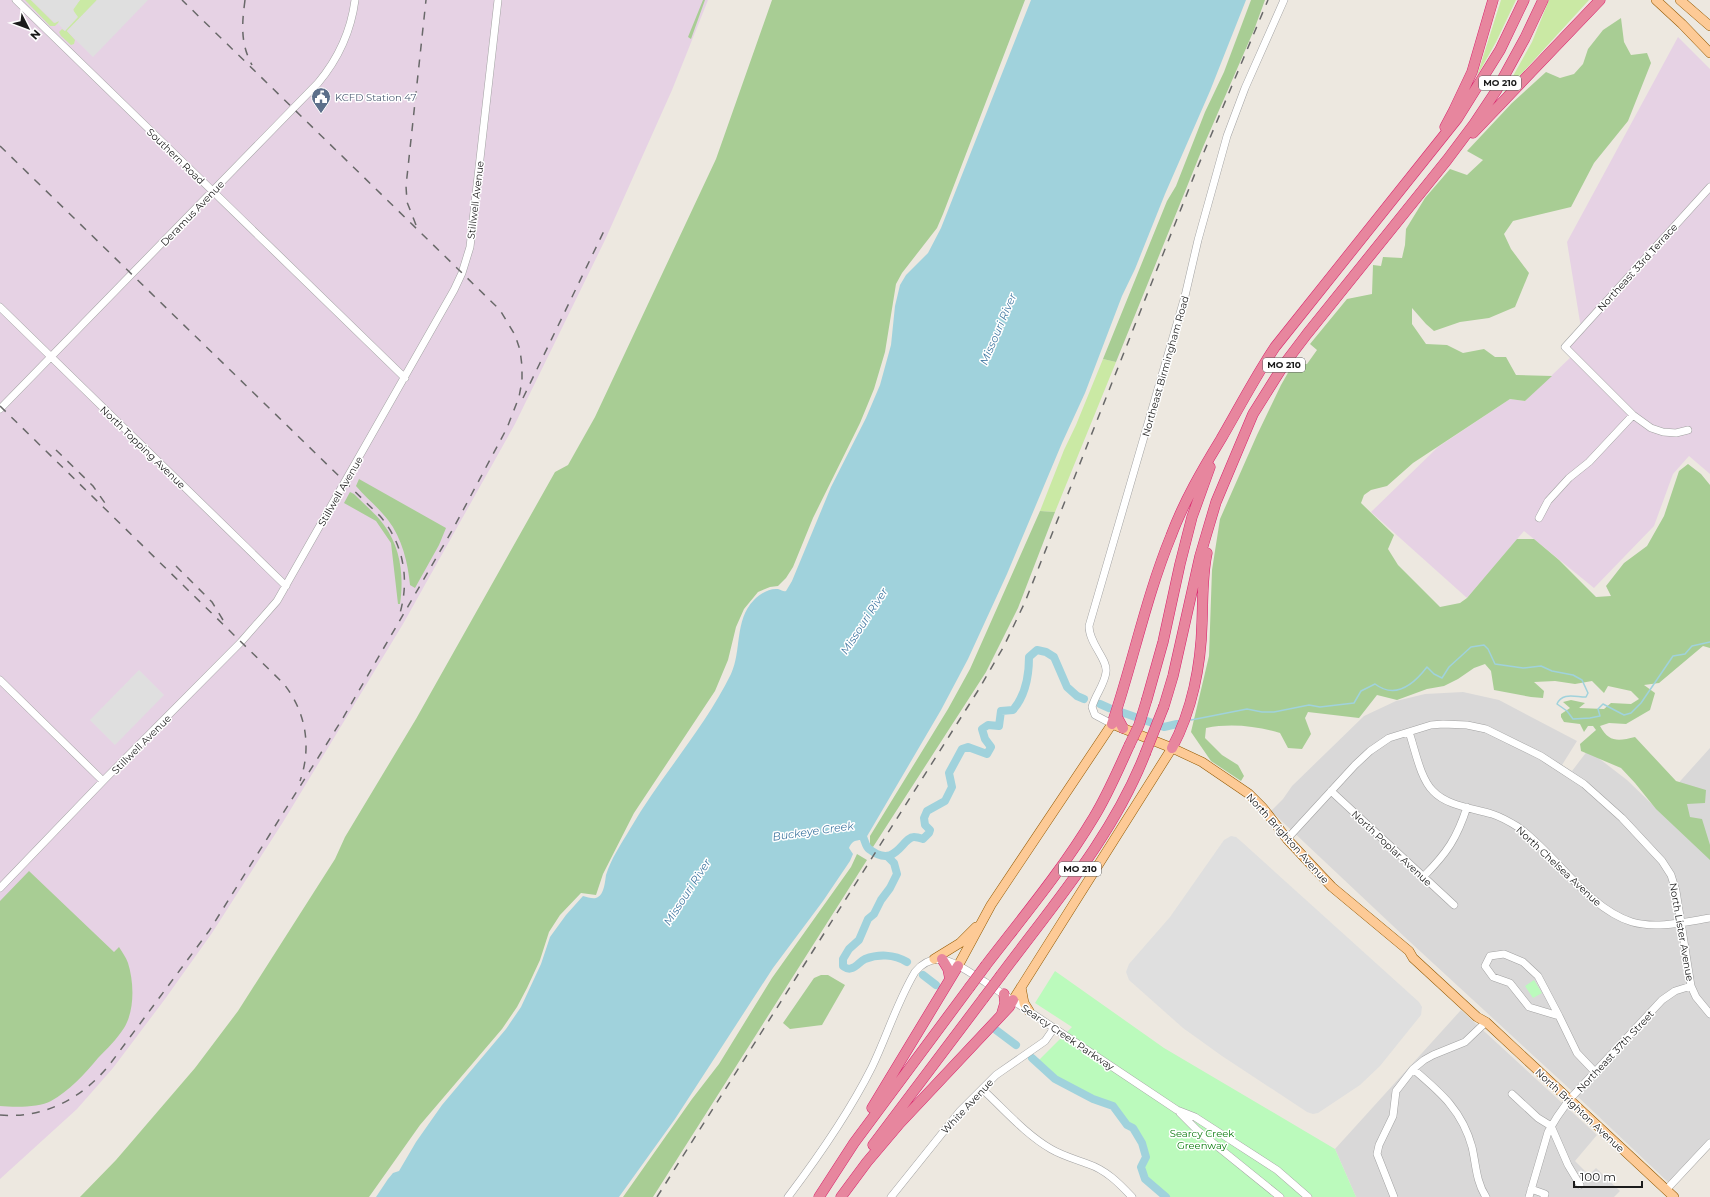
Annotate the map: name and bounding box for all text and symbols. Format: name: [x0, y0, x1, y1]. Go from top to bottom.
north arrow: [8, 8, 48, 48]
text: N: [27, 27, 44, 43]
road number: MO 210: [1479, 76, 1521, 90]
public building icon: KCFD Station 47: [310, 86, 332, 114]
place label: KCFD Station 47: [335, 91, 416, 104]
street label: Southern Road: [144, 125, 207, 187]
street label: Stillwell Avenue: [464, 160, 487, 240]
street label: Deramus Avenue: [158, 178, 227, 249]
street label: Northeast 33rd Terrace: [1595, 221, 1680, 314]
water label: Missouri River: [977, 291, 1020, 367]
street label: Northeast Birmingham Road: [1139, 294, 1192, 438]
road number: MO 210: [1263, 358, 1305, 372]
street label: North Topping Avenue: [97, 403, 188, 492]
street label: Stillwell Avenue: [315, 454, 366, 529]
water label: Missouri River: [837, 585, 891, 657]
street label: Stillwell Avenue: [109, 712, 174, 777]
street label: North Brighton Avenue: [1244, 790, 1332, 886]
street label: North Poplar Avenue: [1349, 808, 1435, 889]
water label: Buckeye Creek: [771, 818, 855, 844]
street label: North Chelsea Avenue: [1513, 824, 1604, 909]
water label: Missouri River: [660, 856, 714, 928]
road number: MO 210: [1059, 862, 1101, 876]
street label: North Lister Avenue: [1666, 882, 1697, 982]
street label: Searcy Creek Parkway: [1019, 1001, 1117, 1074]
street label: Northeast 37th Street: [1574, 1008, 1657, 1095]
street label: North Brighton Avenue: [1532, 1066, 1627, 1155]
street label: White Avenue: [939, 1076, 996, 1137]
park label: Searcy Creek Greenway: [1170, 1127, 1234, 1152]
scale bar: [1574, 1163, 1642, 1189]
text: 100 m: [1580, 1169, 1616, 1184]

